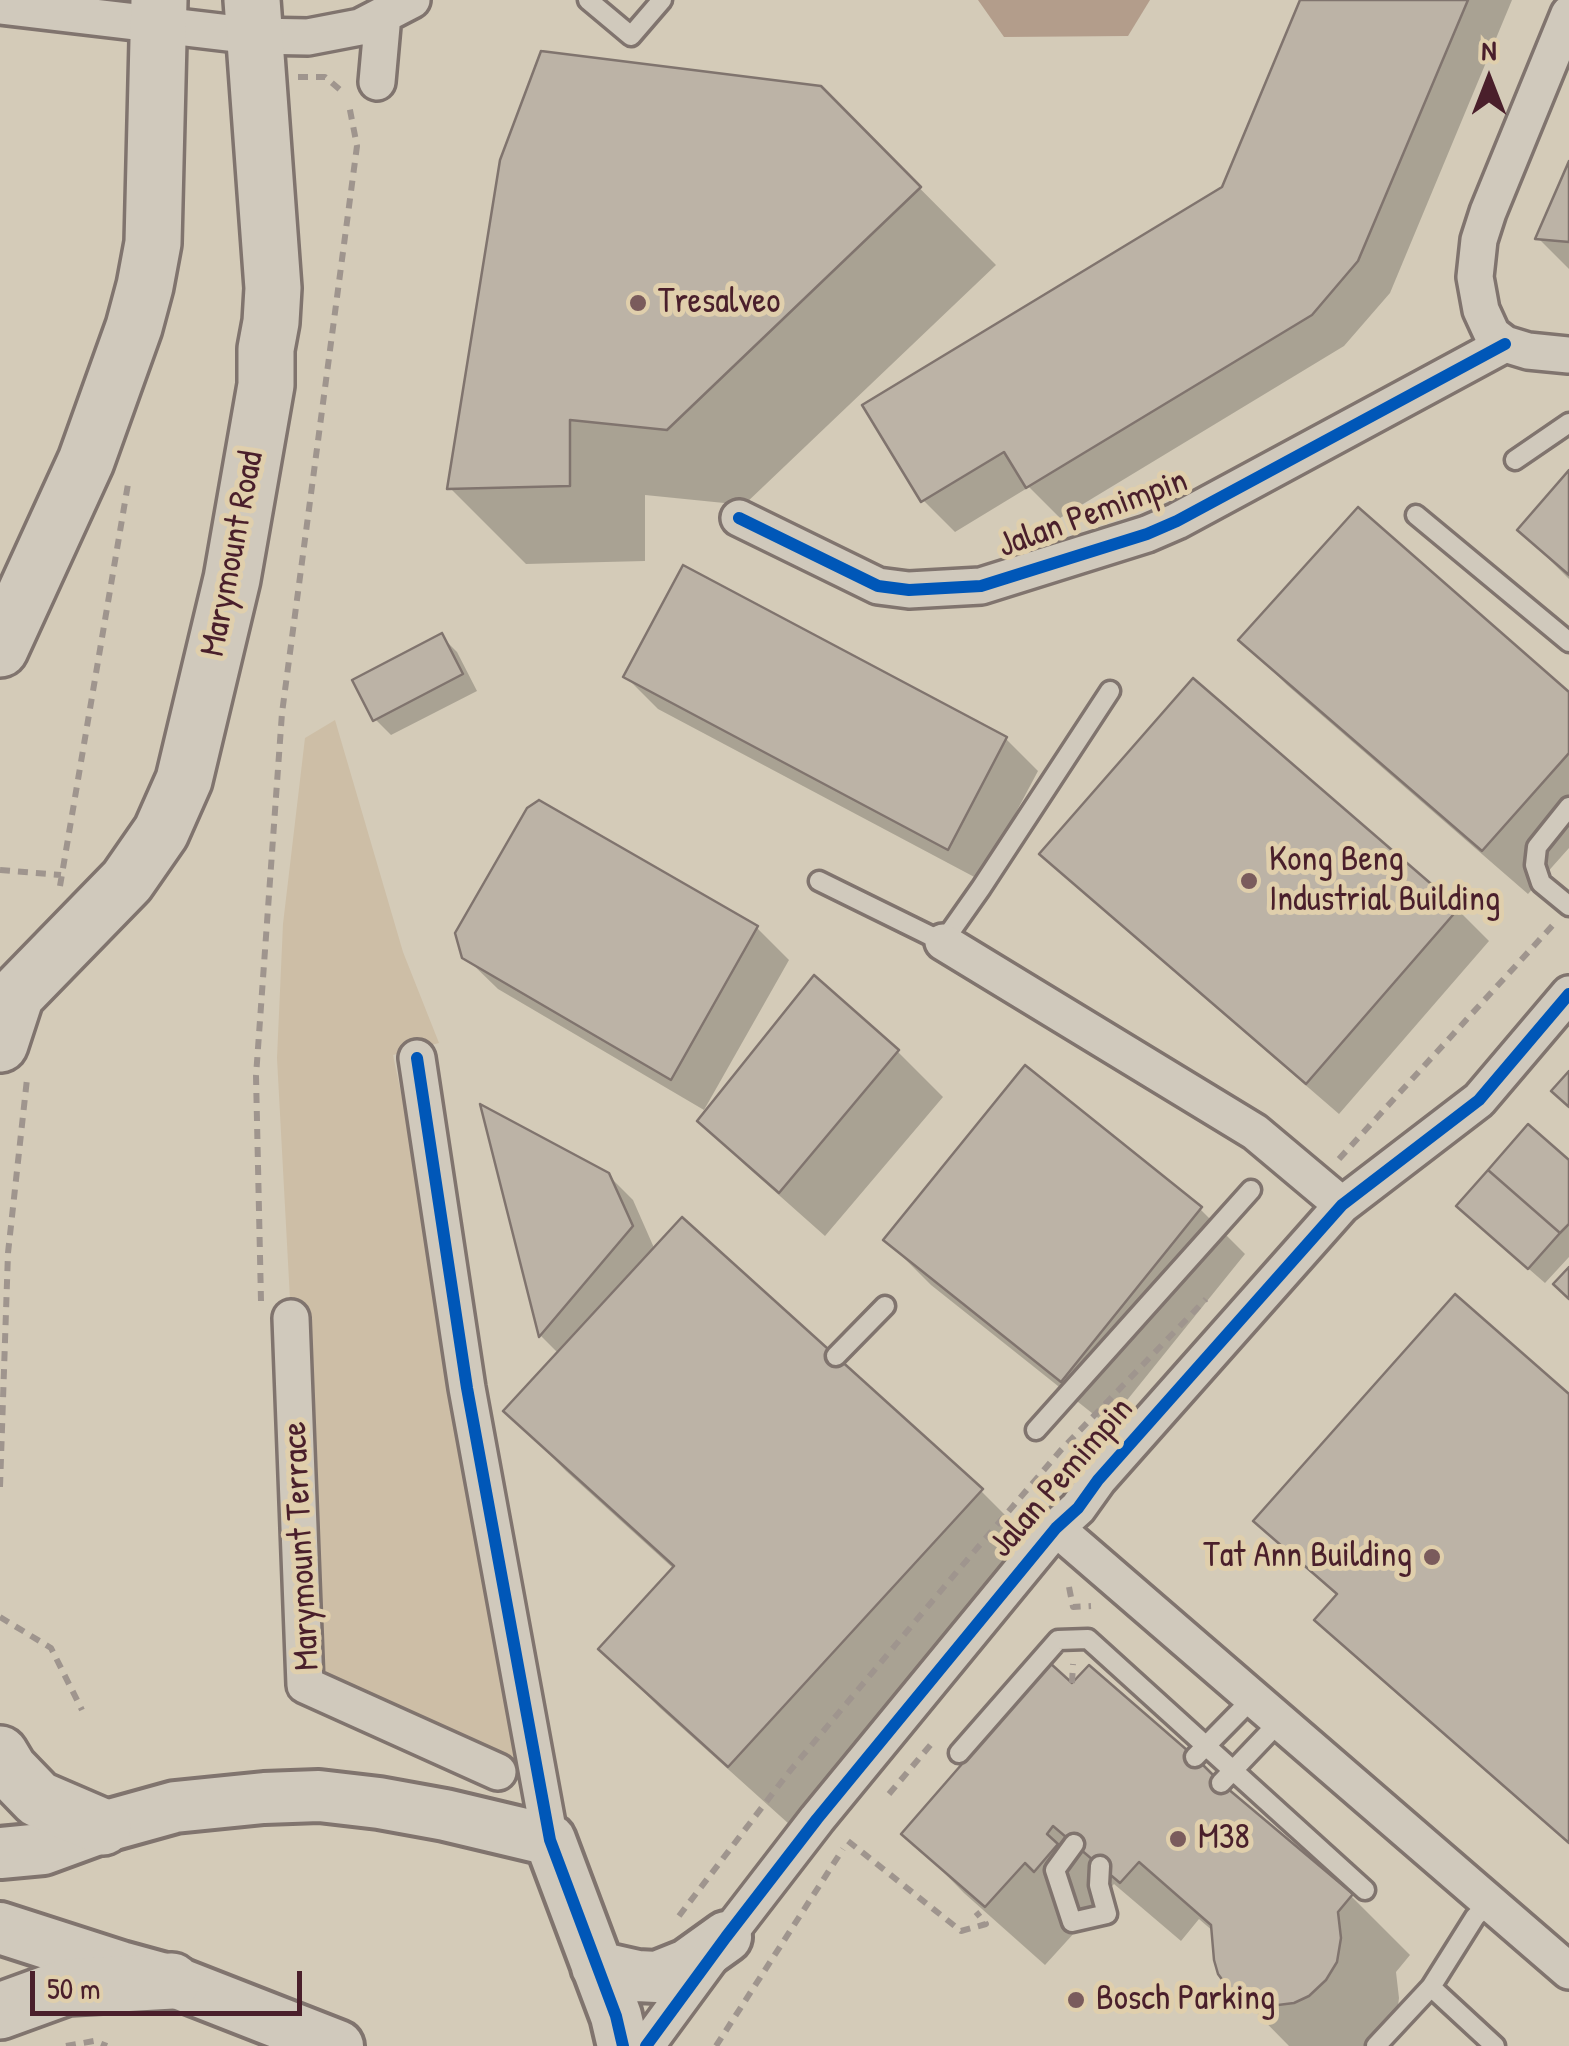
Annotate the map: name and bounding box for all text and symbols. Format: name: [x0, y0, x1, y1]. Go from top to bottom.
north arrow: [1439, 30, 1539, 130]
text: N: [1482, 31, 1496, 69]
place label: Tresalveo: [658, 282, 780, 324]
marker: Tresalveo: [627, 292, 649, 314]
street label: Marymount Road: [193, 448, 273, 660]
street label: Jalan Pemimpin: [993, 460, 1193, 568]
place label: Kong Beng Industrial Building: [1269, 840, 1500, 922]
marker: Kong Beng Industrial Building: [1238, 870, 1260, 892]
street label: Jalan Pemimpin: [981, 1389, 1143, 1567]
street label: Marymount Terrace: [275, 1421, 329, 1671]
place label: Tat Ann Building: [1203, 1536, 1412, 1578]
marker: Tat Ann Building: [1421, 1546, 1443, 1568]
place label: M38: [1198, 1818, 1250, 1860]
marker: M38: [1167, 1828, 1189, 1850]
scale bar: [35, 1951, 308, 2013]
text: 50 m: [47, 1968, 100, 2008]
place label: Bosch Parking: [1096, 1979, 1275, 2021]
marker: Bosch Parking: [1065, 1989, 1087, 2011]

